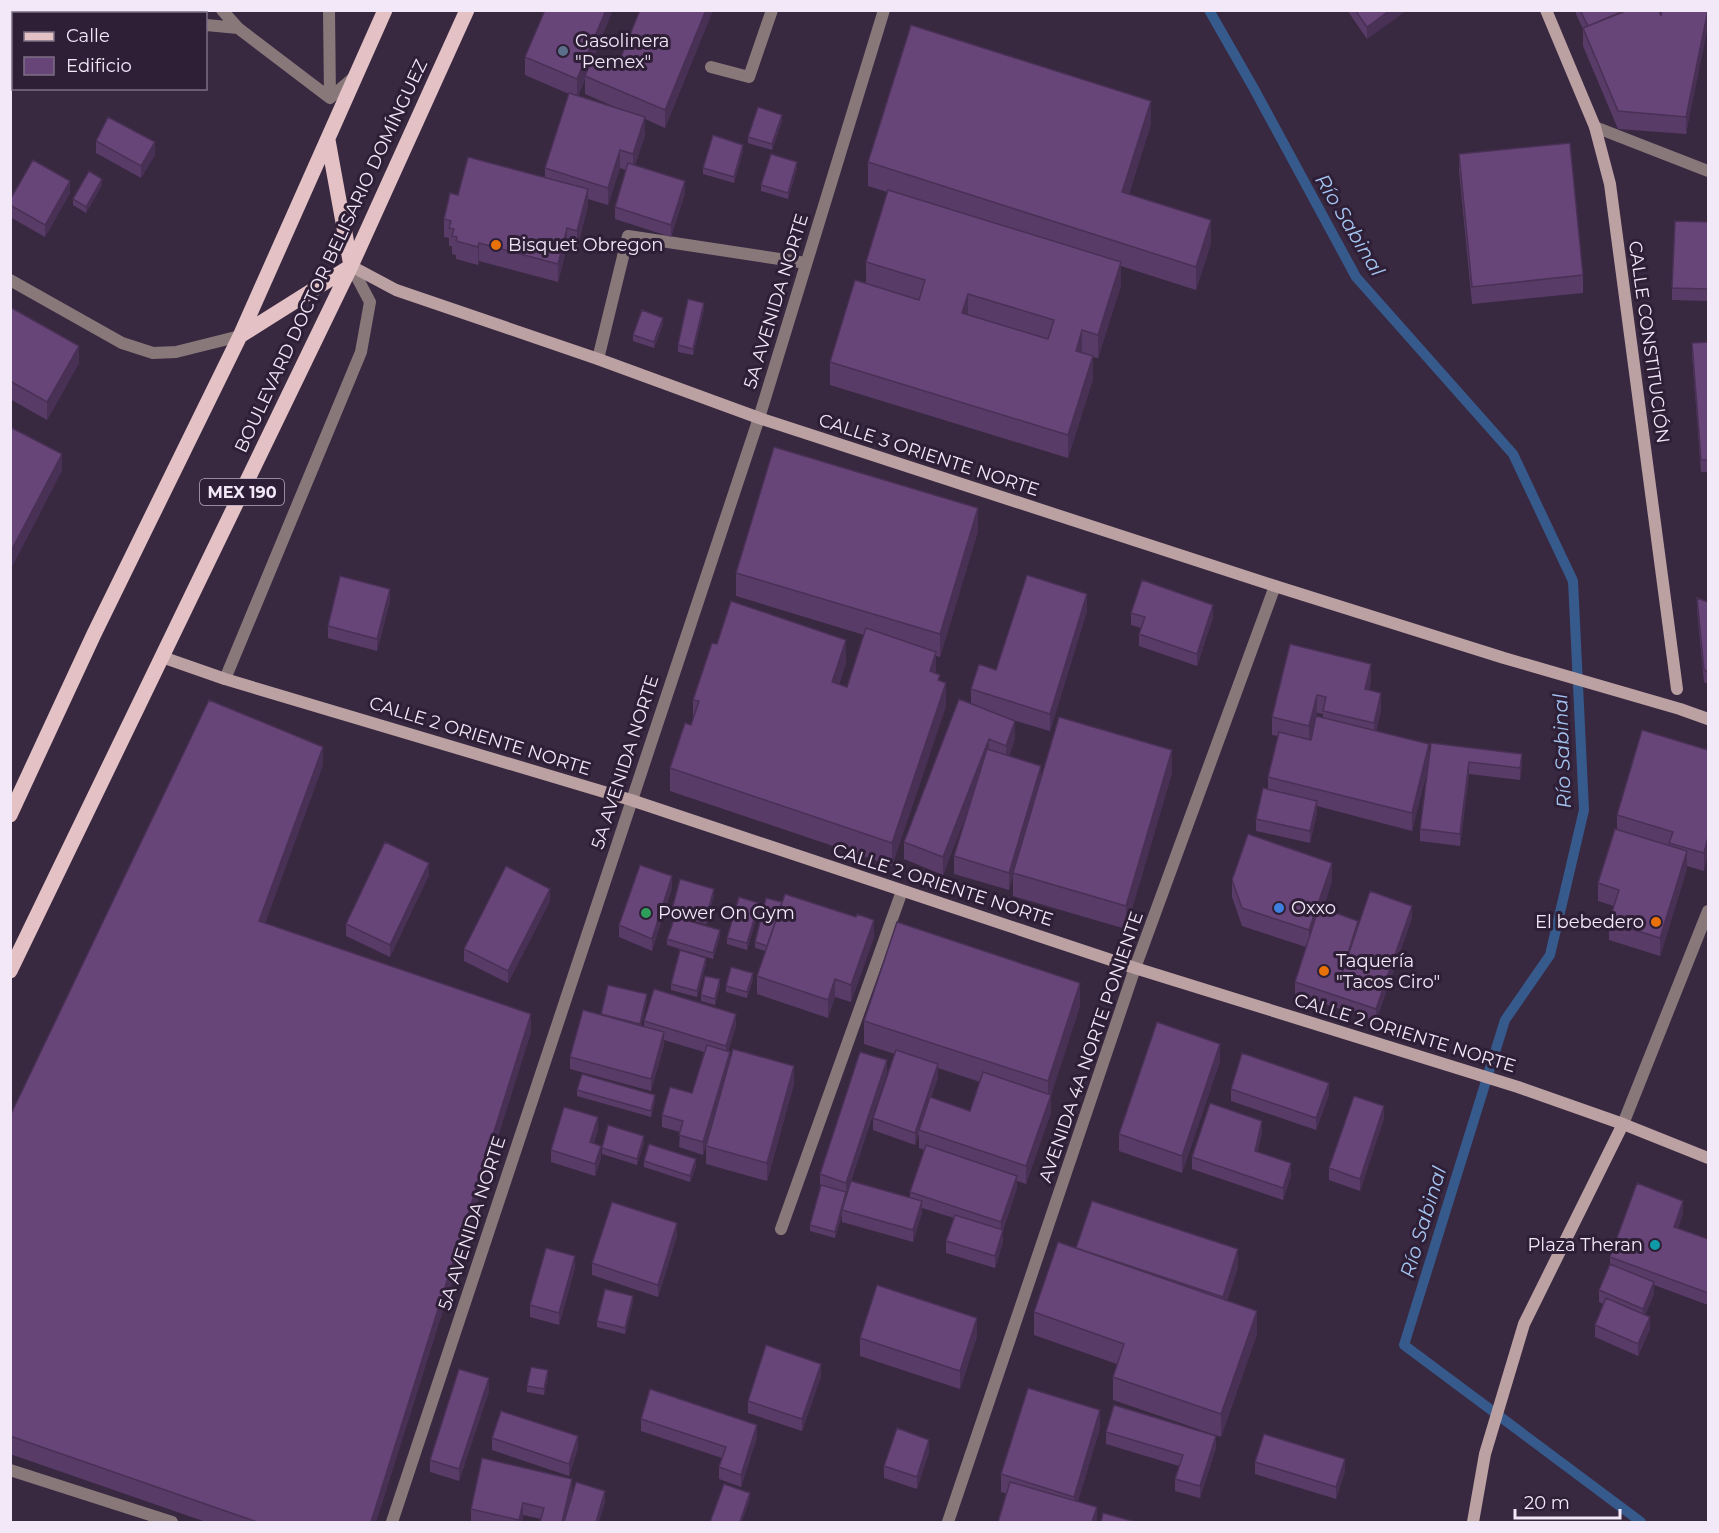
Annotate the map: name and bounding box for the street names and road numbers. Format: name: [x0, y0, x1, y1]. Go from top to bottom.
street label: BOULEVARD DOCTOR BELISARIO DOMÍNGUEZ: [230, 56, 432, 456]
street label: 5A AVENIDA NORTE: [739, 211, 813, 391]
street label: CALLE CONSTITUCIÓN: [1624, 239, 1674, 445]
street label: CALLE 3 ORIENTE NORTE: [816, 409, 1042, 501]
road number: MEX 190: [200, 479, 284, 505]
street label: 5A AVENIDA NORTE: [586, 672, 664, 852]
street label: CALLE 2 ORIENTE NORTE: [367, 692, 593, 780]
street label: CALLE 2 ORIENTE NORTE: [830, 839, 1056, 931]
street label: AVENIDA 4A NORTE PONIENTE: [1034, 909, 1148, 1185]
street label: CALLE 2 ORIENTE NORTE: [1292, 989, 1518, 1077]
street label: 5A AVENIDA NORTE: [433, 1133, 511, 1313]

